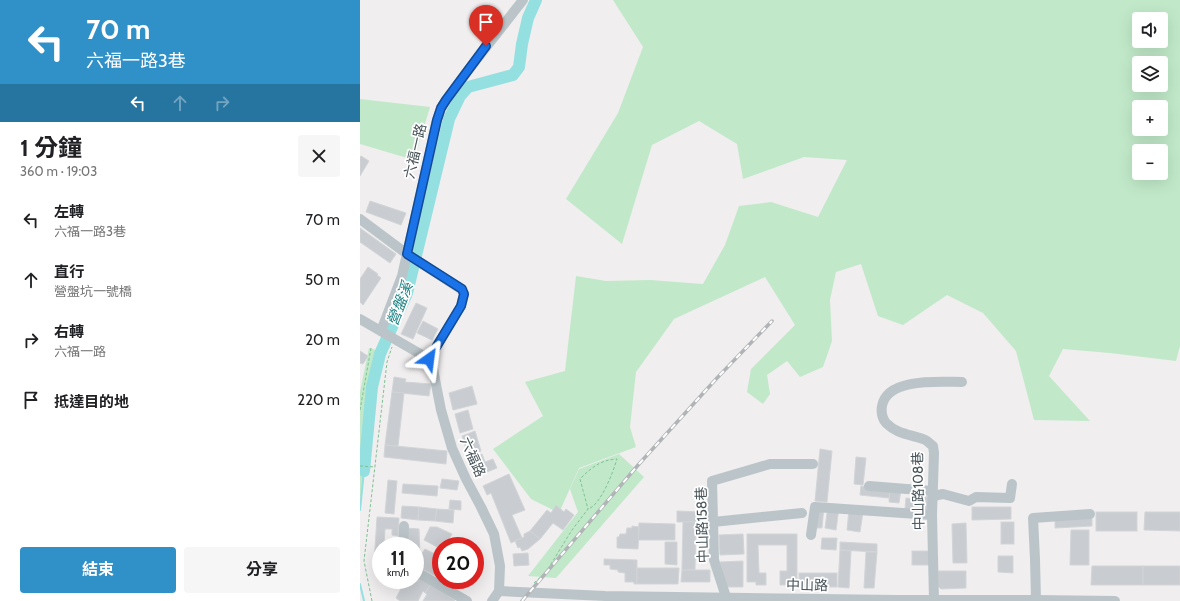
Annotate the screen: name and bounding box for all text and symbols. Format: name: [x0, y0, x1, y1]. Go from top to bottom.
pin: [469, 5, 503, 46]
icon: arrive: [475, 11, 497, 33]
text: 70 m: [86, 12, 150, 46]
map controls: [1132, 12, 1168, 180]
button: sound: [1132, 12, 1168, 48]
icon: left: [20, 16, 72, 68]
text: 六福一路3巷: [86, 50, 186, 72]
button: layers: [1132, 56, 1168, 92]
icon: left: [127, 92, 149, 114]
icon: ahead: [169, 92, 191, 114]
icon: right: [211, 92, 233, 114]
button: +: [1132, 100, 1168, 136]
street label: 六福一路: [400, 122, 430, 180]
text: 1 分鐘: [20, 133, 82, 162]
button: close: [298, 135, 340, 177]
button: −: [1132, 144, 1168, 180]
text: 360 m · 19:03: [20, 163, 97, 179]
text: 左轉: [54, 203, 84, 221]
icon: left: [20, 209, 42, 231]
text: 70 m: [306, 211, 340, 229]
text: 六福一路3巷: [54, 223, 126, 239]
text: 直行: [54, 263, 84, 281]
icon: ahead: [20, 269, 42, 291]
text: 50 m: [305, 271, 340, 289]
water label: 營盤溪: [384, 278, 417, 328]
text: 營盤坑一號橋: [54, 283, 132, 299]
text: 右轉: [54, 323, 84, 341]
icon: right: [20, 329, 42, 351]
text: 20 m: [305, 331, 340, 349]
position arrow: [408, 338, 450, 380]
text: 六福一路: [54, 343, 106, 359]
icon: arrive: [20, 389, 42, 411]
text: 220 m: [297, 391, 340, 409]
text: 抵達目的地: [54, 393, 129, 411]
street label: 六福路: [456, 434, 490, 480]
street label: 中山路108巷: [908, 451, 928, 531]
street label: 中山路158巷: [692, 486, 712, 564]
speed limit sign: 20: [432, 537, 484, 589]
text: 11: [391, 546, 405, 570]
button: 結束: [20, 547, 176, 593]
button: 分享: [184, 547, 340, 593]
text: km/h: [387, 566, 409, 579]
street label: 中山路: [786, 576, 828, 594]

